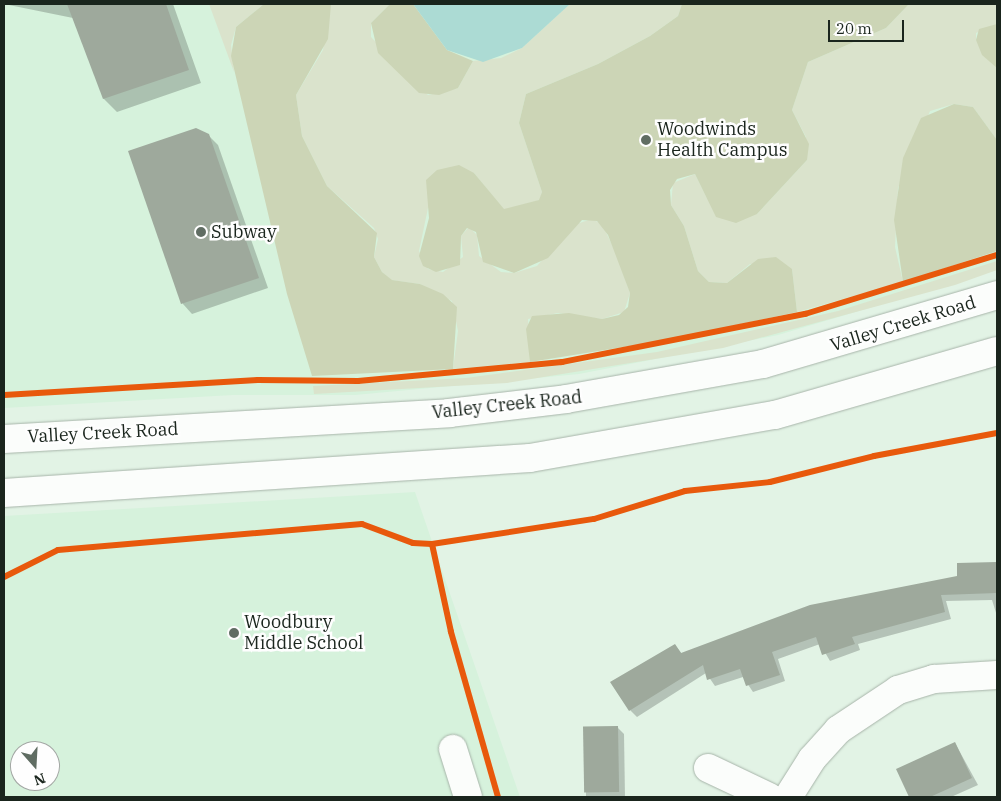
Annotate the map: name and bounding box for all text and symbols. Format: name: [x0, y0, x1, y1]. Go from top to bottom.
scale bar: [831, 10, 907, 42]
text: 20 m: [836, 19, 872, 38]
place label: Woodwinds Health Campus: [657, 119, 787, 162]
marker: Woodwinds Health Campus: [639, 133, 653, 147]
place label: Subway: [211, 221, 277, 243]
marker: Subway: [195, 226, 207, 238]
street label: Valley Creek Road: [828, 292, 978, 356]
street label: Valley Creek Road: [431, 386, 583, 424]
street label: Valley Creek Road: [27, 418, 179, 448]
place label: Woodbury Middle School: [244, 612, 363, 654]
marker: Woodbury Middle School: [228, 627, 240, 639]
north arrow: [10, 741, 60, 791]
text: N: [31, 769, 48, 790]

